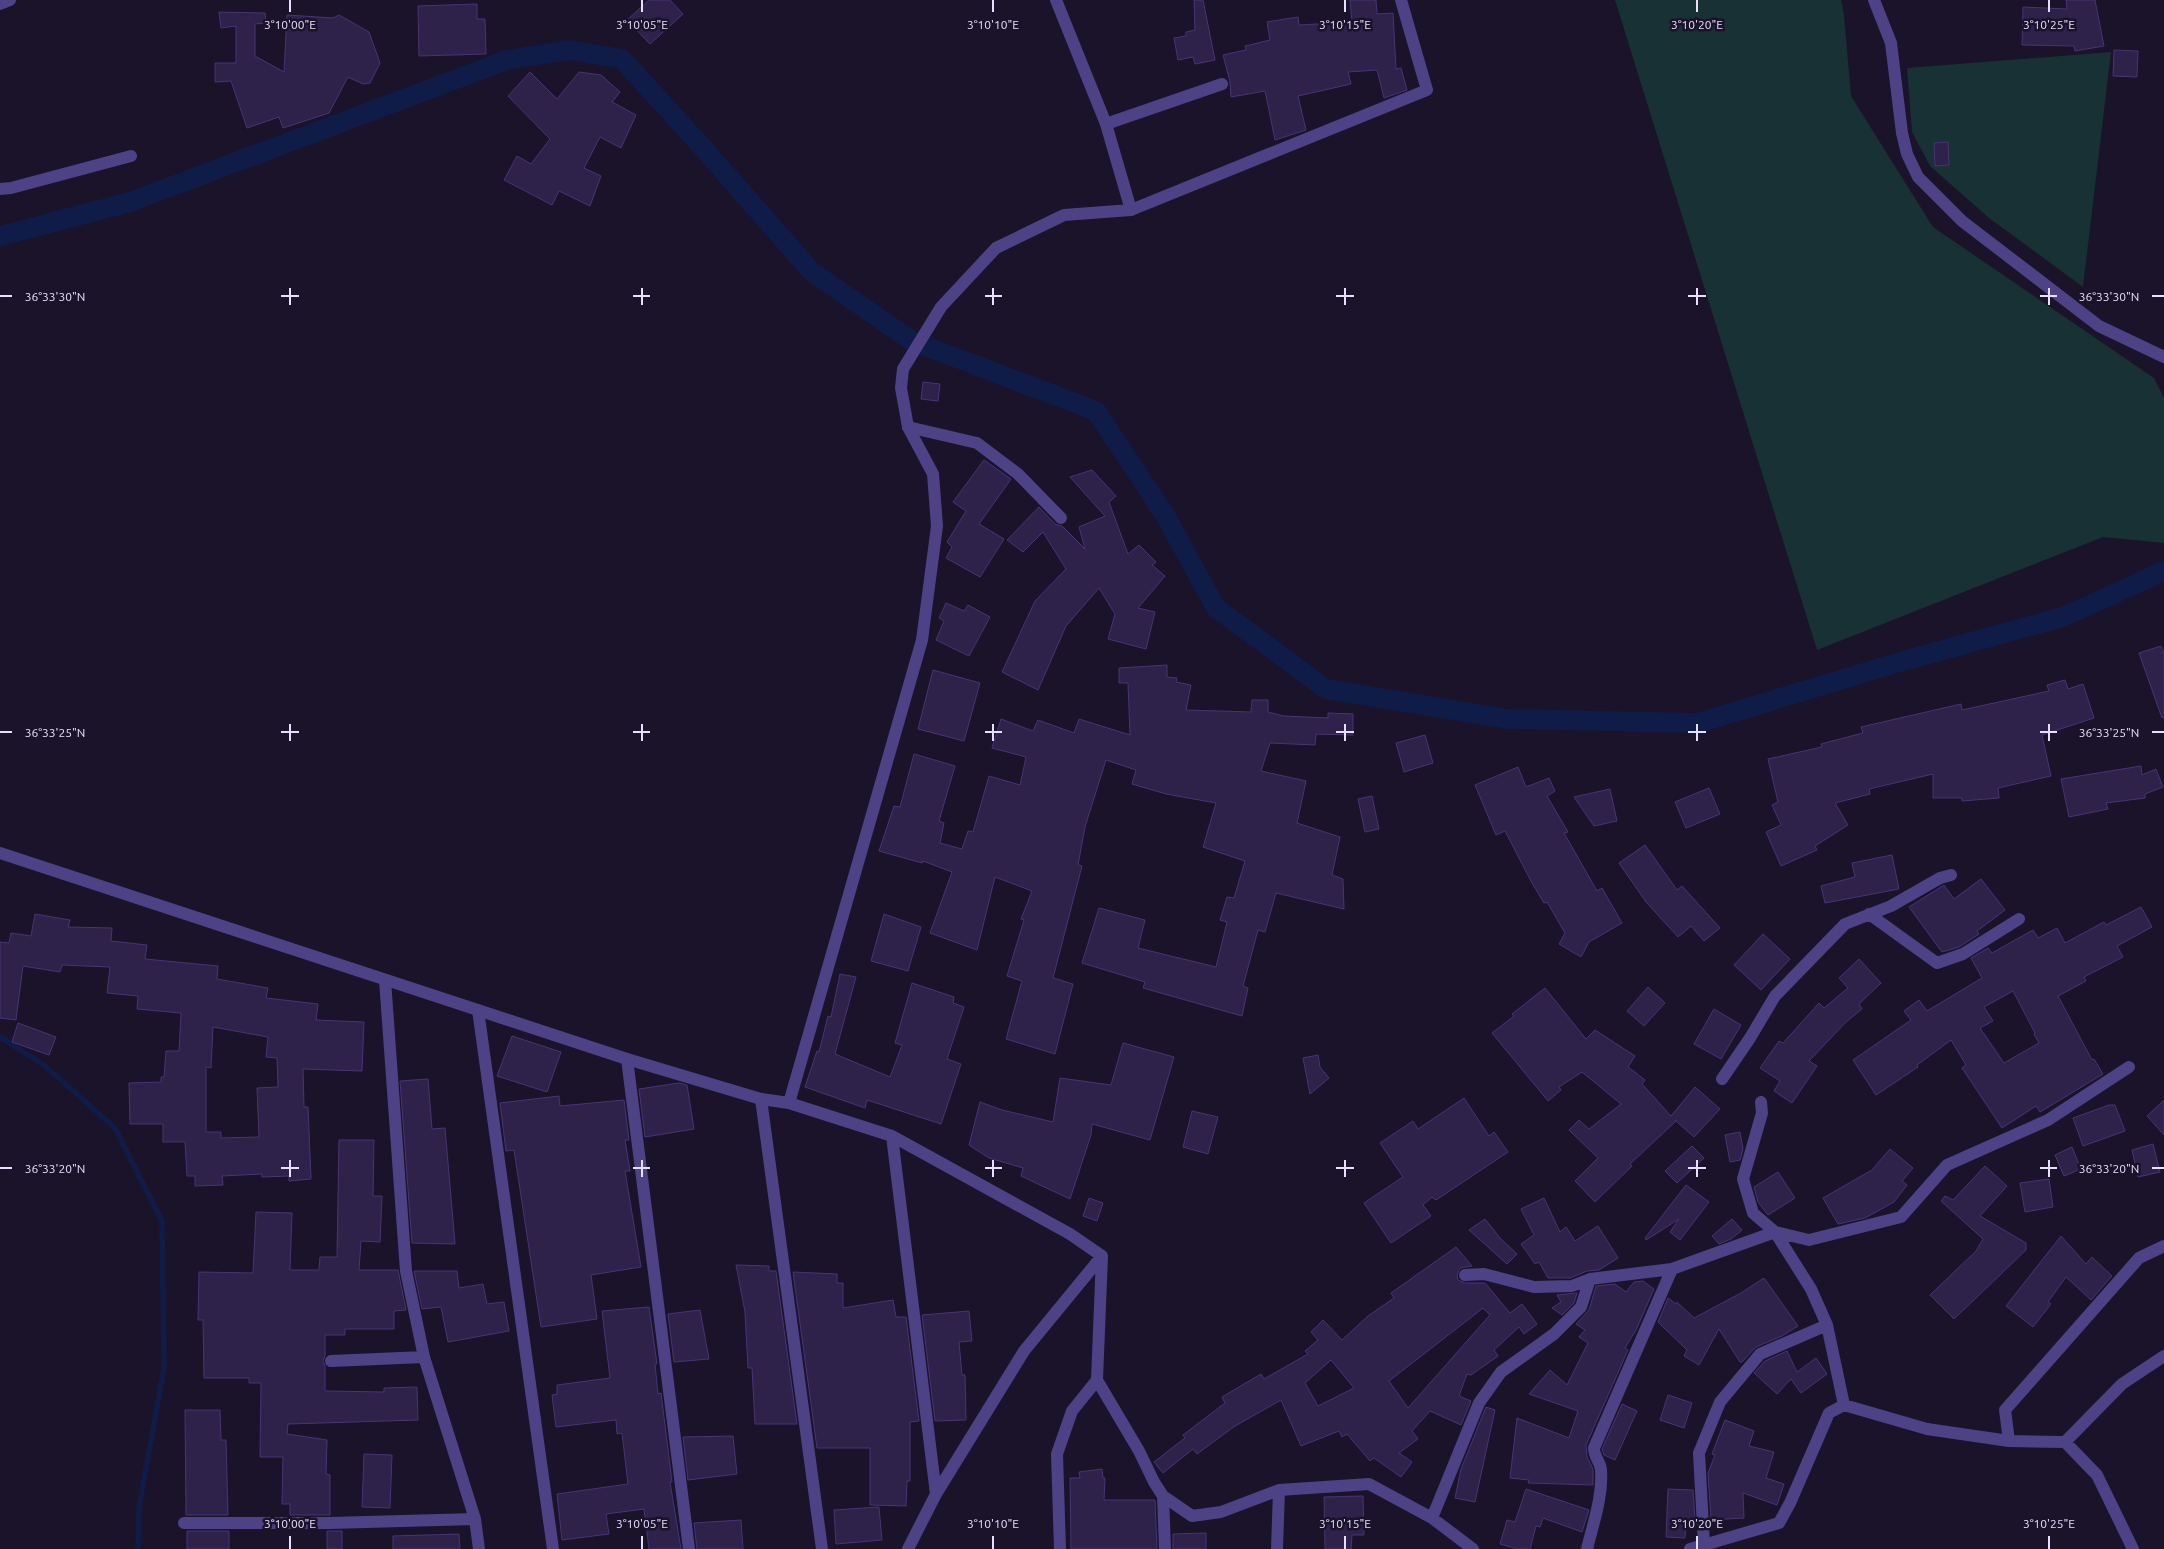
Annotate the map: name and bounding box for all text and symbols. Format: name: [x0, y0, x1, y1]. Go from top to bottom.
text: 3°10'00"E: [264, 18, 316, 31]
text: 3°10'05"E: [616, 18, 668, 31]
text: 3°10'10"E: [967, 18, 1019, 31]
text: 3°10'15"E: [1319, 18, 1371, 31]
text: 3°10'20"E: [1671, 18, 1723, 31]
text: 3°10'25"E: [2023, 18, 2075, 31]
text: 36°33'30"N: [25, 290, 85, 303]
text: 36°33'30"N: [2079, 290, 2139, 303]
text: 36°33'25"N: [25, 726, 85, 739]
text: 36°33'25"N: [2079, 726, 2139, 739]
text: 36°33'20"N: [25, 1162, 85, 1175]
text: 36°33'20"N: [2079, 1162, 2139, 1175]
text: 3°10'00"E: [264, 1517, 316, 1530]
text: 3°10'05"E: [616, 1517, 668, 1530]
text: 3°10'10"E: [967, 1517, 1019, 1530]
text: 3°10'15"E: [1319, 1517, 1371, 1530]
text: 3°10'20"E: [1671, 1517, 1723, 1530]
text: 3°10'25"E: [2023, 1517, 2075, 1530]

